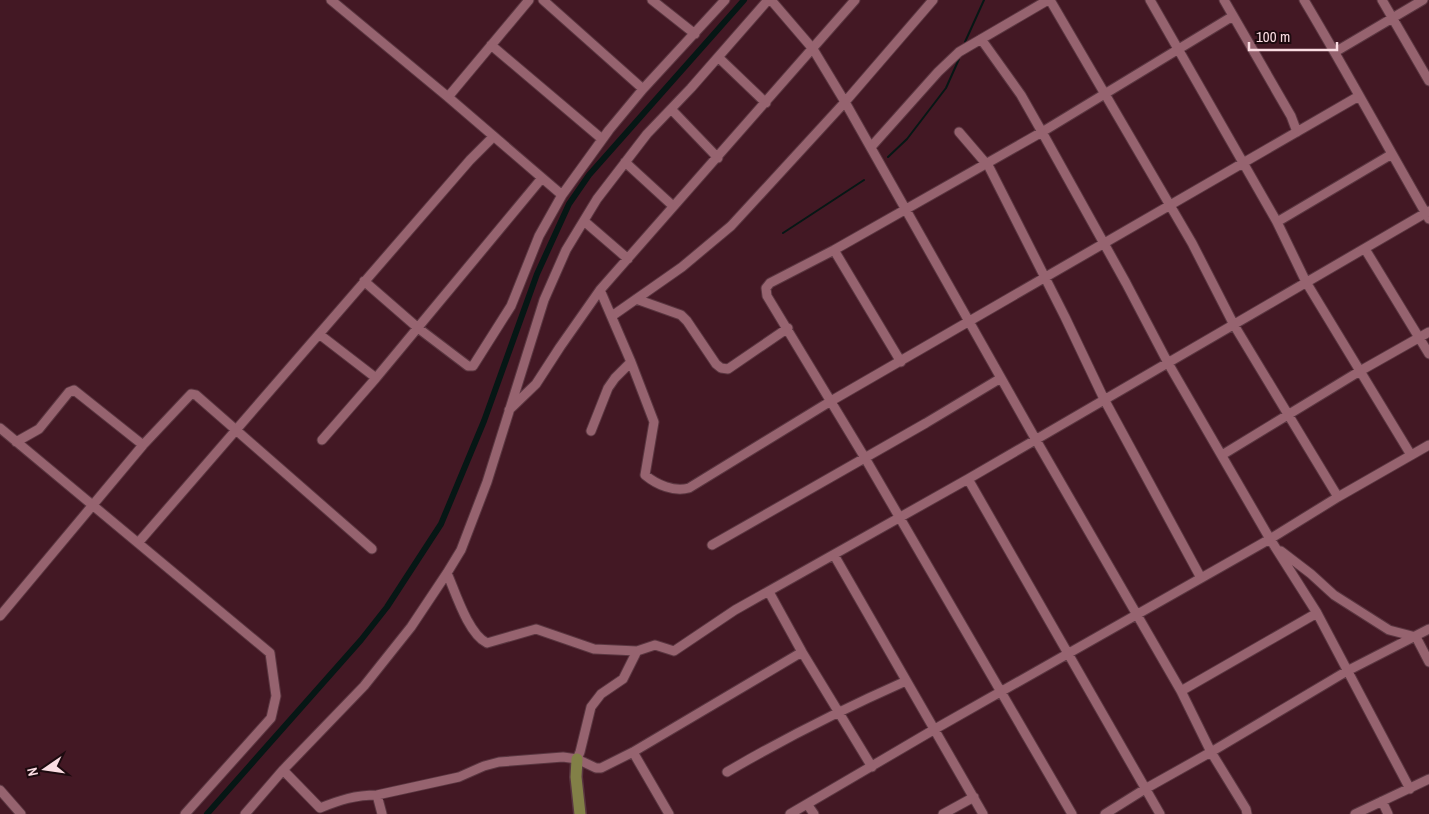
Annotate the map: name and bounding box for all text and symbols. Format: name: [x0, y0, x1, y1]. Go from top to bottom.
scale bar: [1249, 20, 1336, 52]
text: 100 m: [1256, 26, 1290, 47]
north arrow: [20, 744, 70, 794]
text: N: [23, 766, 42, 778]

